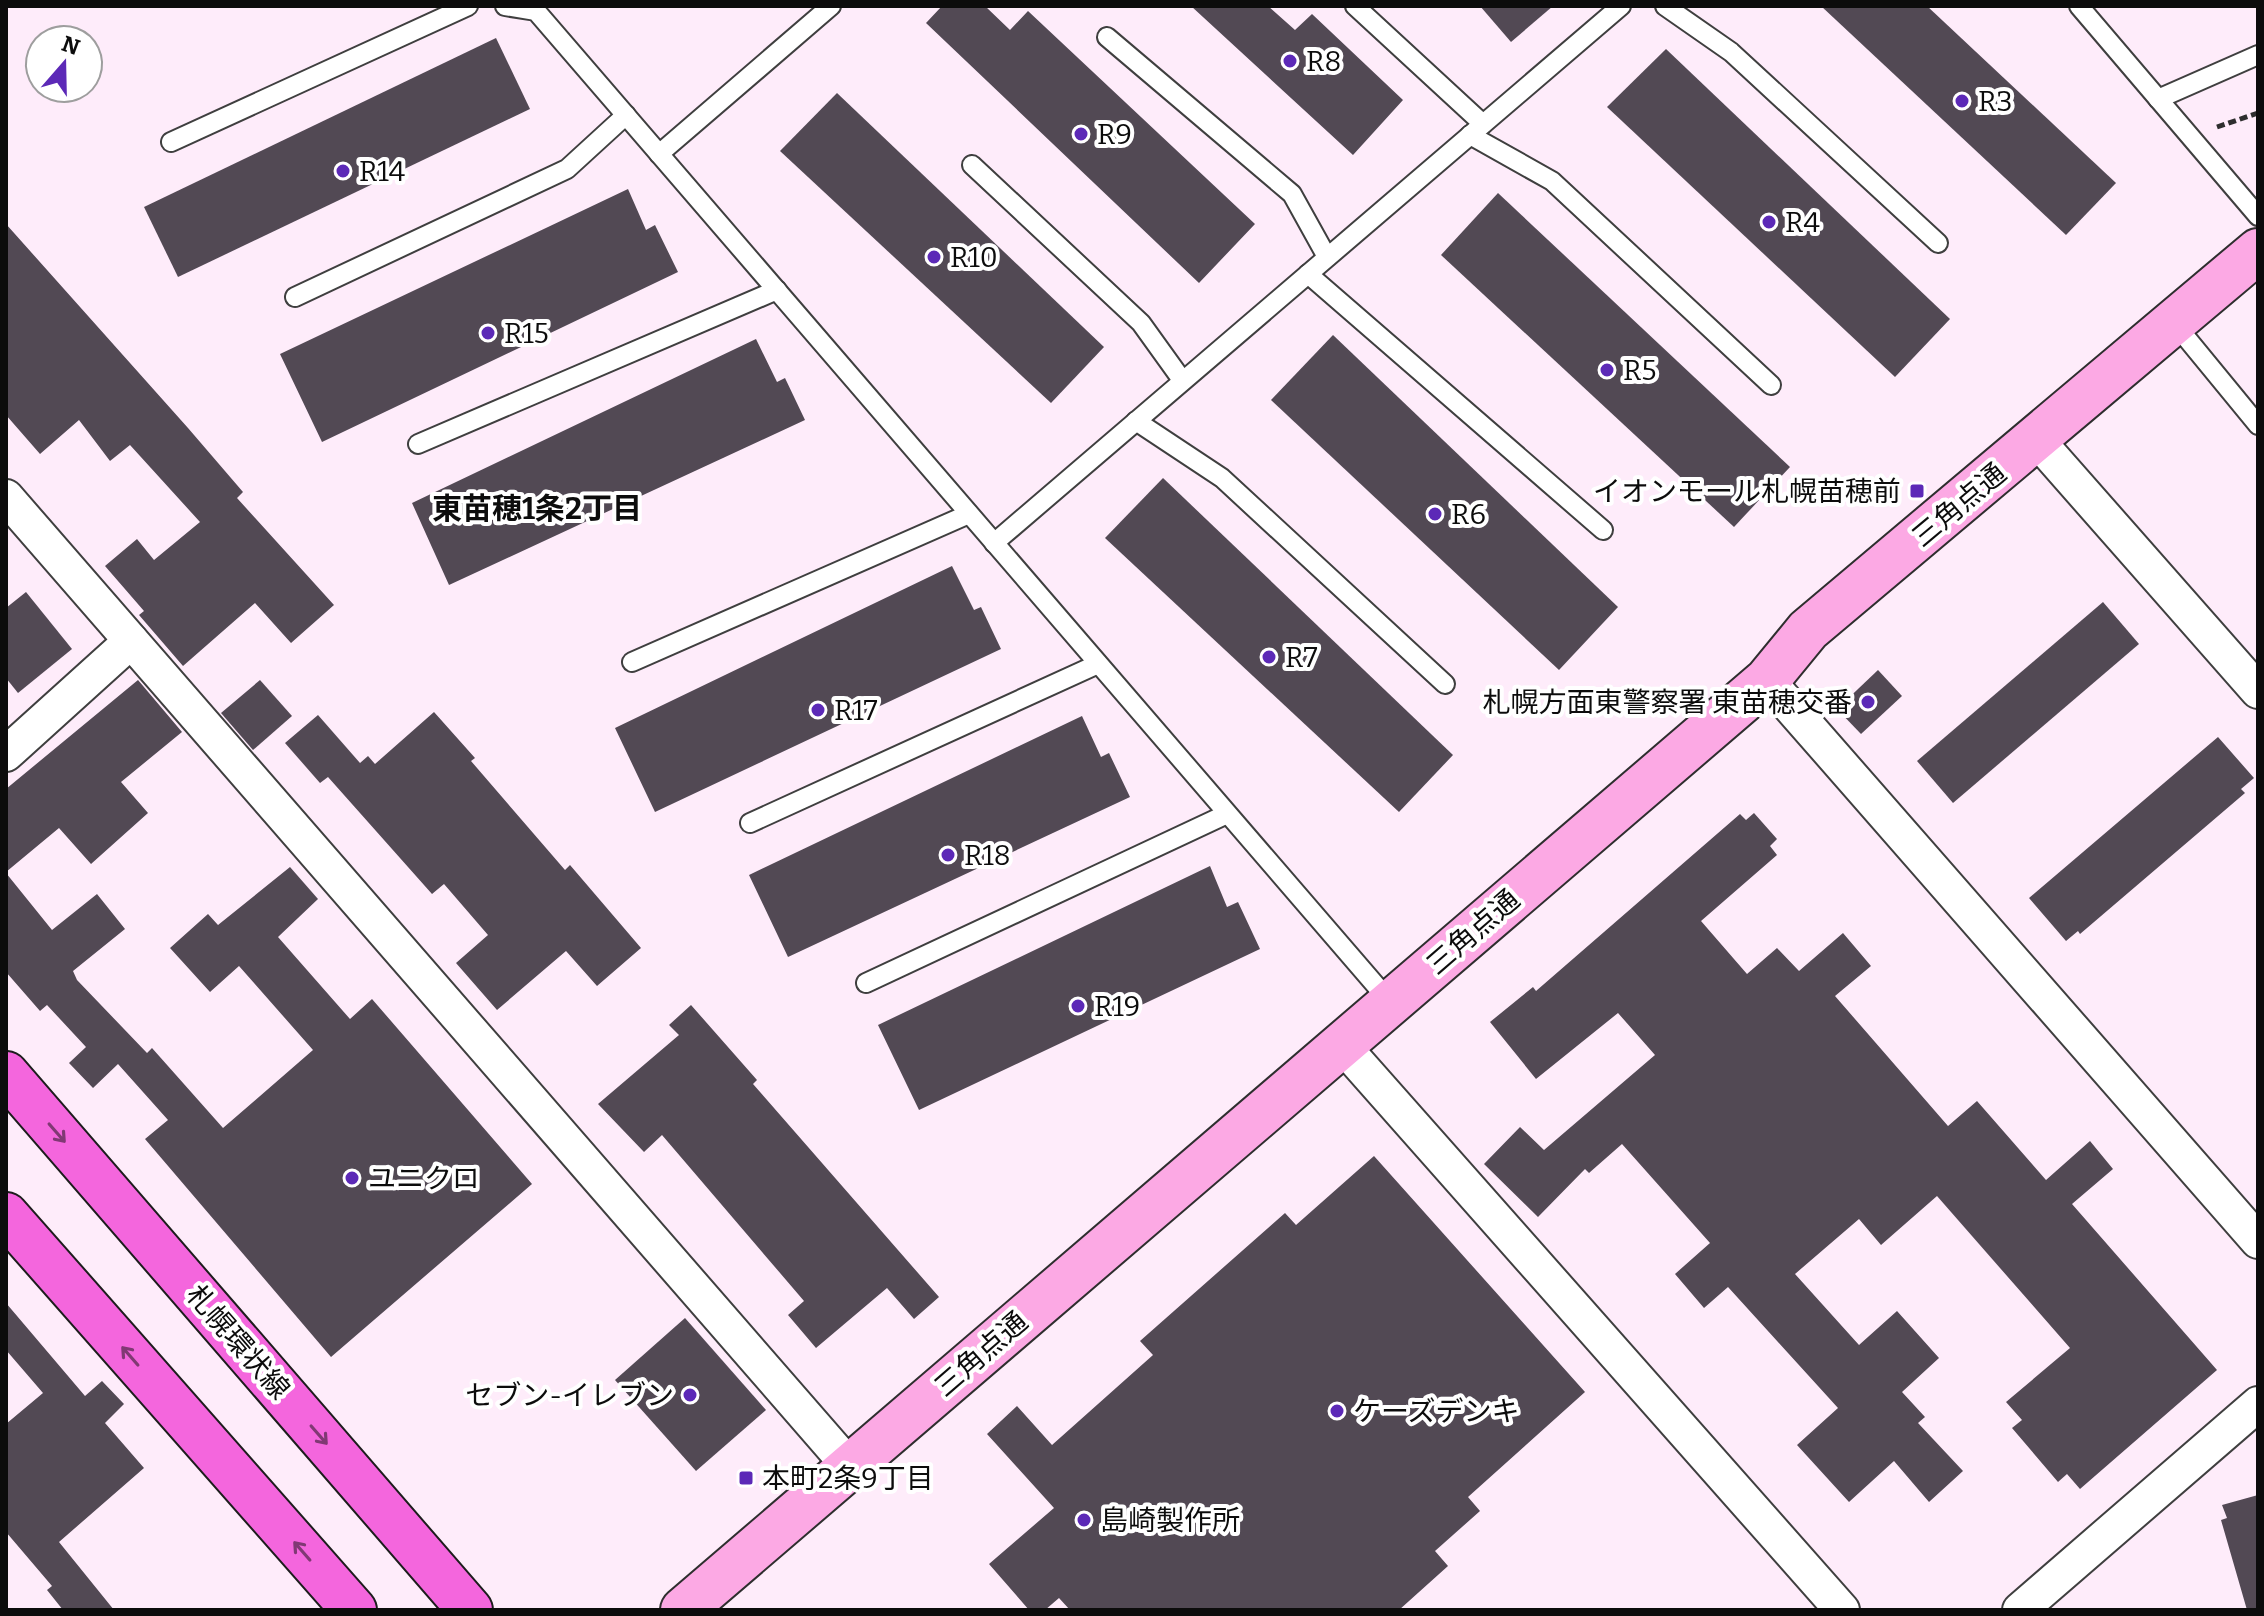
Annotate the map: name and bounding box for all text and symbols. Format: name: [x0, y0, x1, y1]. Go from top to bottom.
north arrow: [24, 24, 104, 104]
text: N: [58, 30, 83, 61]
place label: R8: [1306, 45, 1341, 78]
marker: R8: [1281, 52, 1299, 70]
place label: R3: [1978, 85, 2012, 118]
marker: R3: [1953, 92, 1971, 110]
place label: R9: [1097, 118, 1132, 151]
marker: R9: [1072, 125, 1090, 143]
place label: R14: [359, 155, 405, 188]
marker: R14: [334, 162, 352, 180]
place label: R4: [1785, 206, 1820, 239]
marker: R4: [1760, 213, 1778, 231]
place label: R10: [950, 241, 998, 274]
marker: R10: [925, 248, 943, 266]
place label: R15: [504, 317, 549, 350]
marker: R15: [479, 324, 497, 342]
place label: R5: [1623, 354, 1656, 387]
marker: R5: [1598, 361, 1616, 379]
street label: 三角点通: [1905, 456, 2013, 554]
place label: イオンモール札幌苗穂前: [1593, 475, 1901, 508]
marker: イオンモール札幌苗穂前: [1908, 482, 1926, 500]
district label: 東苗穂1条2丁目: [432, 491, 642, 527]
place label: R6: [1451, 498, 1486, 531]
marker: R6: [1426, 505, 1444, 523]
place label: R7: [1285, 641, 1317, 674]
marker: R7: [1260, 648, 1278, 666]
place label: 札幌方面東警察署 東苗穂交番: [1482, 686, 1852, 719]
marker: 札幌方面東警察署 東苗穂交番: [1859, 693, 1877, 711]
place label: R17: [834, 694, 878, 727]
marker: R17: [809, 701, 827, 719]
place label: R18: [964, 839, 1011, 872]
marker: R18: [939, 846, 957, 864]
street label: 三角点通: [1420, 883, 1526, 981]
place label: R19: [1094, 990, 1140, 1023]
marker: R19: [1069, 997, 1087, 1015]
one-way arrow: [48, 1122, 66, 1142]
place label: ユニクロ: [368, 1162, 480, 1195]
marker: ユニクロ: [343, 1169, 361, 1187]
street label: 札幌環状線: [180, 1278, 296, 1406]
street label: 三角点通: [928, 1305, 1034, 1403]
one-way arrow: [122, 1347, 140, 1367]
place label: セブン-イレブン: [465, 1379, 674, 1412]
marker: セブン-イレブン: [681, 1386, 699, 1404]
place label: ケーズデンキ: [1353, 1395, 1520, 1428]
marker: ケーズデンキ: [1328, 1402, 1346, 1420]
one-way arrow: [310, 1425, 328, 1445]
place label: 本町2条9丁目: [762, 1462, 934, 1495]
marker: 本町2条9丁目: [737, 1469, 755, 1487]
place label: 島崎製作所: [1100, 1504, 1240, 1537]
marker: 島崎製作所: [1075, 1511, 1093, 1529]
one-way arrow: [293, 1542, 311, 1562]

